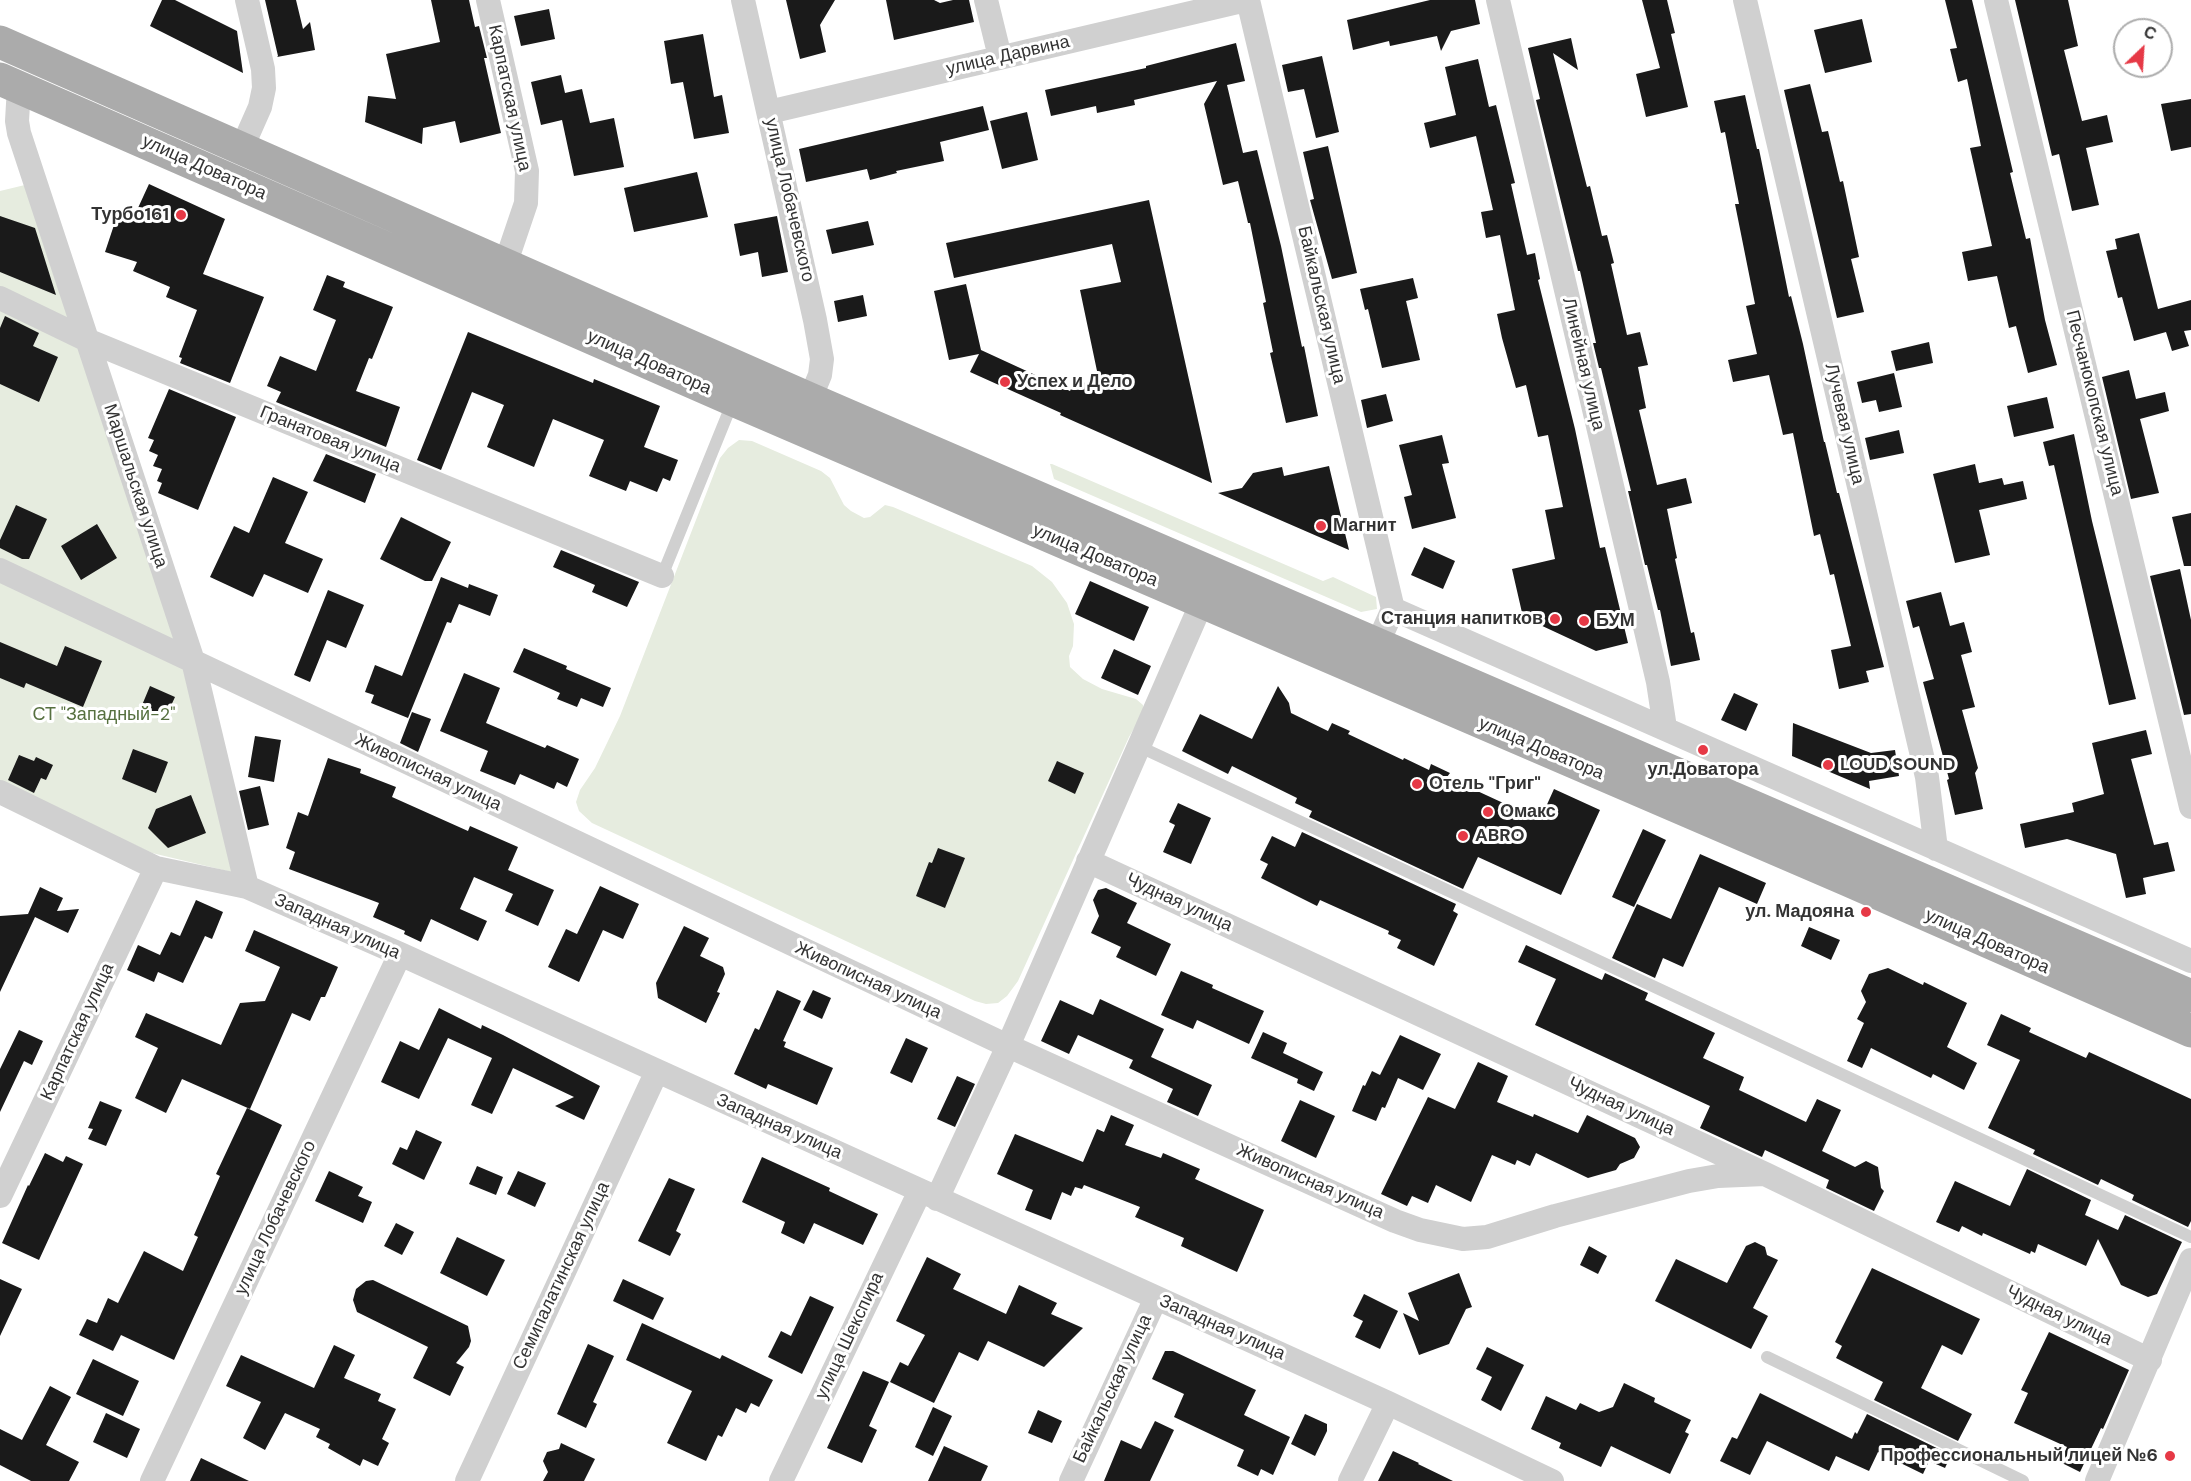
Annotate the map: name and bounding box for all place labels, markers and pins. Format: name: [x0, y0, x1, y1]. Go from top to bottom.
place label: Турбо161: [91, 204, 169, 226]
marker: Турбо161: [174, 208, 188, 222]
place label: Успех и Дело: [1017, 371, 1133, 393]
marker: Успех и Дело: [998, 375, 1012, 389]
place label: Магнит: [1333, 515, 1396, 537]
marker: Магнит: [1314, 519, 1328, 533]
place label: Станция напитков: [1381, 608, 1543, 630]
place label: БУМ: [1596, 610, 1635, 632]
marker: Станция напитков: [1548, 612, 1562, 626]
marker: БУМ: [1577, 614, 1591, 628]
marker: ул.Доватора: [1696, 743, 1710, 757]
place label: LOUD SOUND: [1840, 754, 1955, 776]
marker: LOUD SOUND: [1821, 758, 1835, 772]
place label: ул.Доватора: [1647, 759, 1759, 781]
place label: Отель "Григ": [1429, 773, 1541, 795]
marker: Отель "Григ": [1410, 777, 1424, 791]
place label: Омакс: [1500, 801, 1556, 823]
marker: Омакс: [1481, 805, 1495, 819]
place label: ABRO: [1475, 825, 1525, 847]
marker: ABRO: [1456, 829, 1470, 843]
place label: ул. Мадояна: [1745, 901, 1854, 923]
marker: ул. Мадояна: [1859, 905, 1873, 919]
place label: Профессиональный лицей №6: [1880, 1445, 2158, 1467]
marker: Профессиональный лицей №6: [2163, 1449, 2177, 1463]

